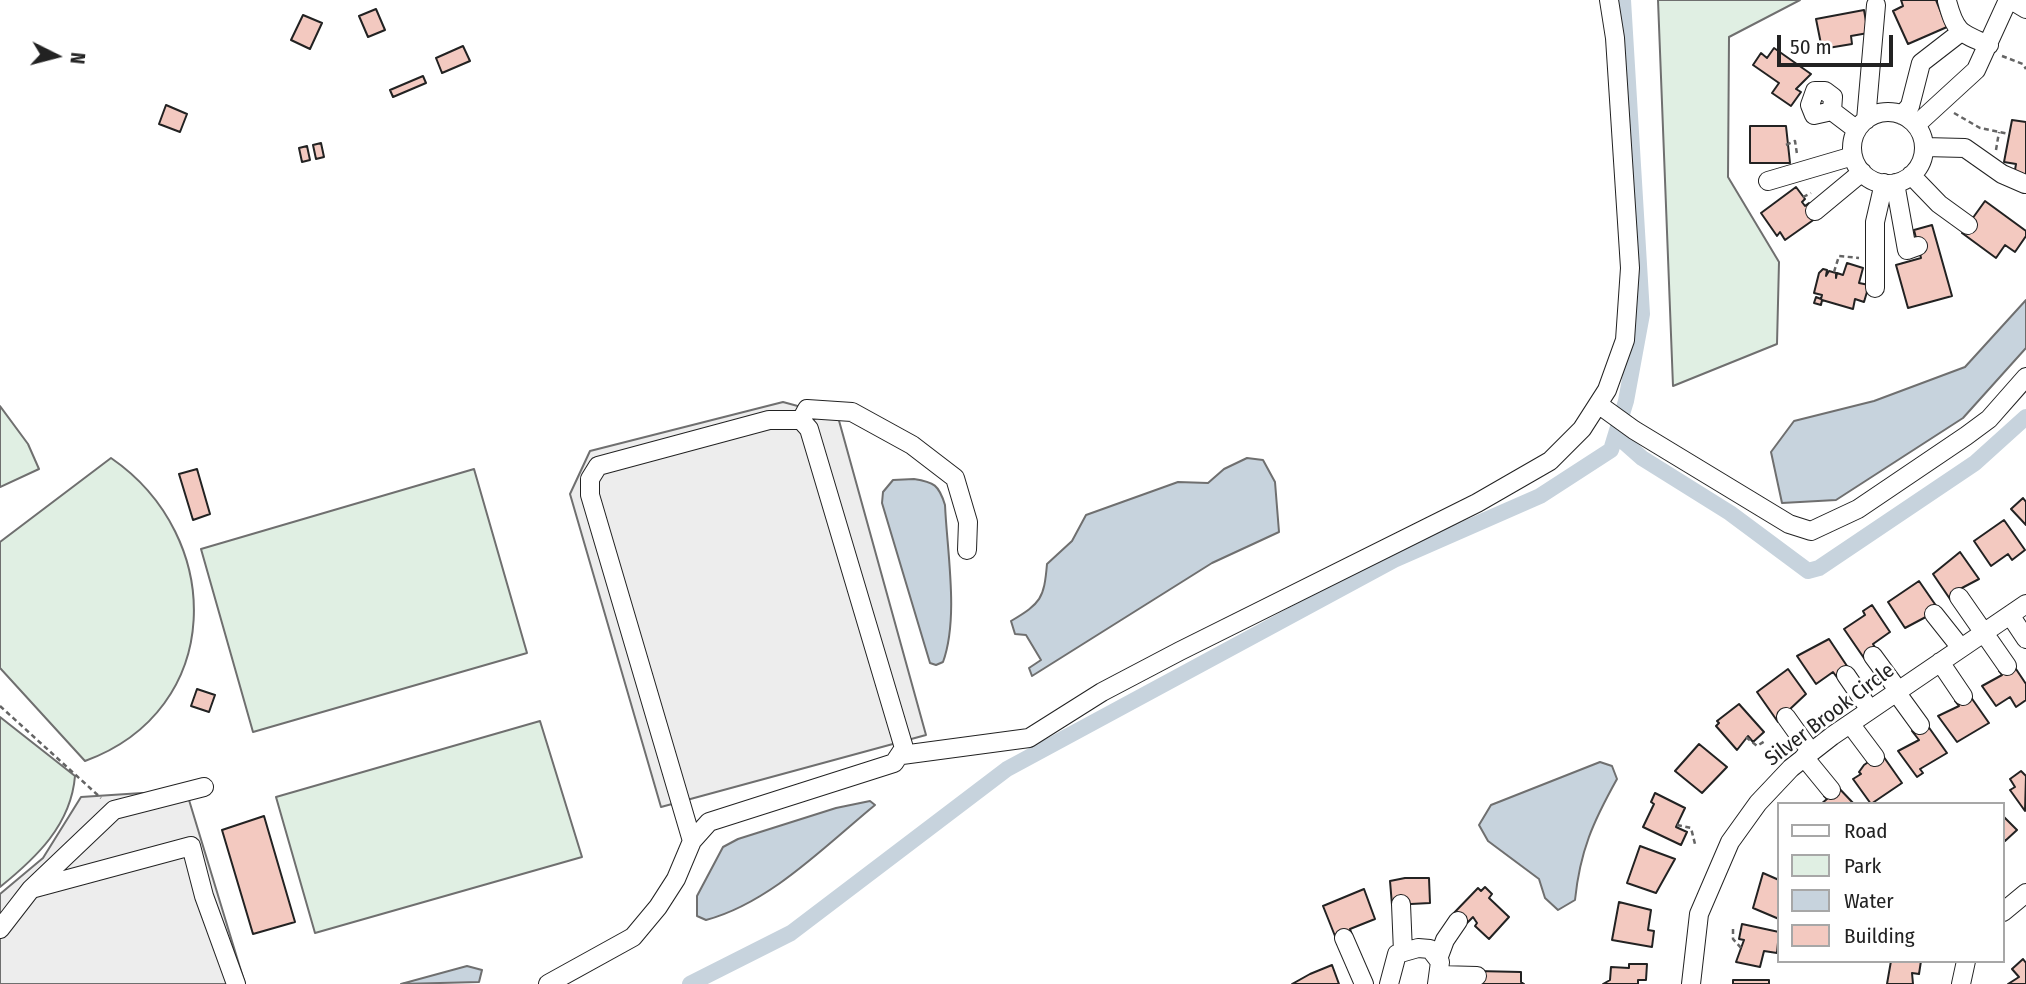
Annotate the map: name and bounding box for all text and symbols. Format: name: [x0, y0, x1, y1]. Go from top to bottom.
north arrow: [21, 21, 91, 91]
scale bar: [1781, 21, 1896, 65]
text: 50 m: [1790, 34, 1832, 60]
text: N: [65, 51, 89, 65]
street label: Silver Brook Circle: [1760, 658, 1900, 772]
legend: [1778, 802, 2005, 963]
text: Road: [1844, 818, 1888, 844]
text: Park: [1844, 853, 1881, 879]
text: Water: [1844, 888, 1894, 914]
text: Building: [1844, 923, 1915, 949]

